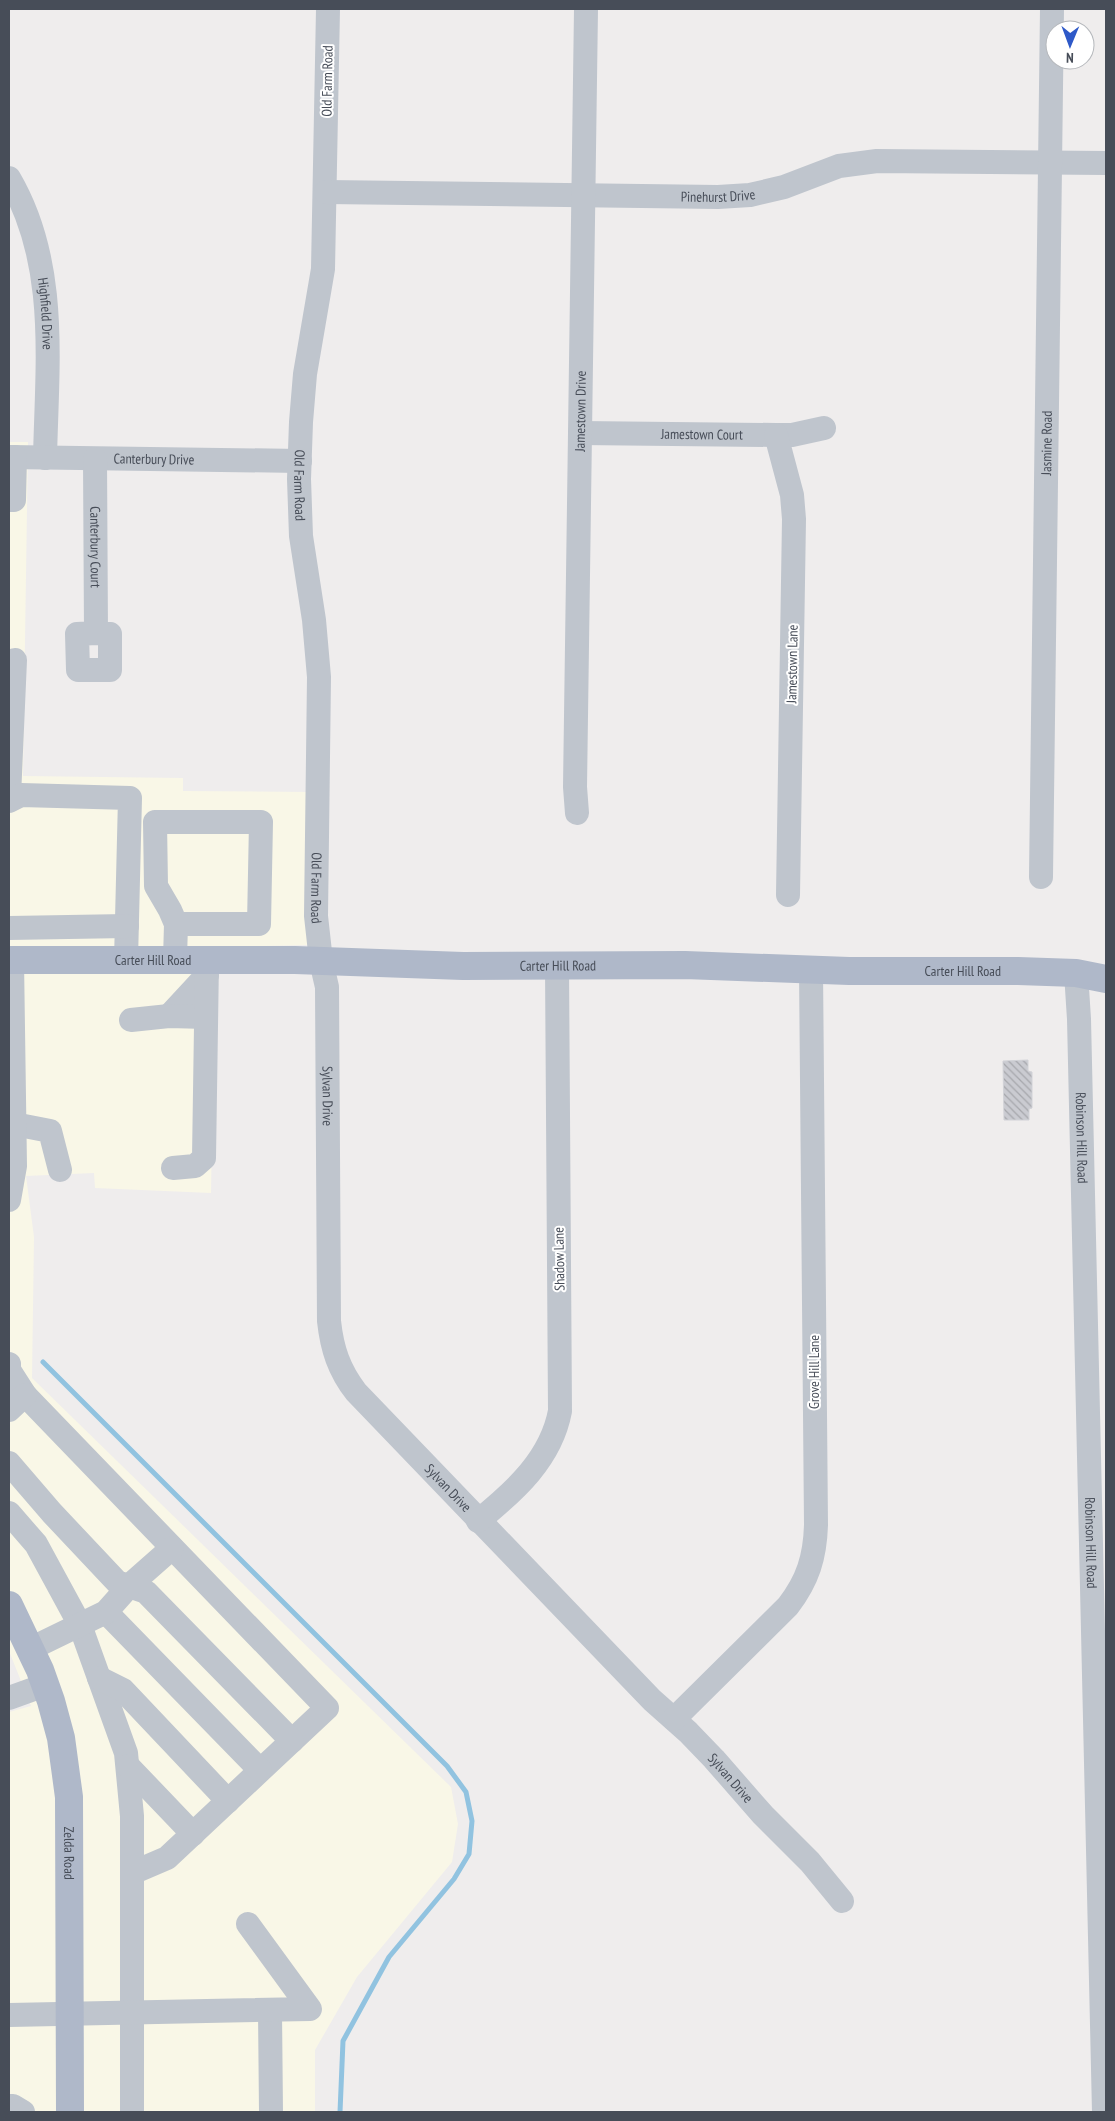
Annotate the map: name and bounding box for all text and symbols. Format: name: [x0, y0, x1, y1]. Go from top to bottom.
north arrow: [1045, 20, 1095, 70]
street label: Old Farm Road: [317, 45, 337, 117]
text: N: [1066, 49, 1074, 67]
street label: Pinehurst Drive: [681, 185, 757, 206]
street label: Highfield Drive: [34, 276, 57, 350]
street label: Jamestown Drive: [571, 370, 590, 453]
street label: Jasmine Road: [1037, 411, 1056, 477]
street label: Jamestown Court: [660, 425, 743, 444]
street label: Canterbury Drive: [114, 449, 195, 469]
street label: Old Farm Road: [290, 449, 309, 521]
street label: Canterbury Court: [86, 506, 105, 588]
street label: Jamestown Lane: [782, 624, 802, 705]
street label: Old Farm Road: [307, 852, 326, 925]
street label: Carter Hill Road: [115, 951, 191, 969]
street label: Carter Hill Road: [520, 956, 596, 975]
street label: Carter Hill Road: [925, 962, 1001, 980]
street label: Sylvan Drive: [318, 1066, 337, 1126]
street label: Robinson Hill Road: [1072, 1092, 1092, 1184]
street label: Shadow Lane: [549, 1227, 569, 1291]
street label: Grove Hill Lane: [805, 1335, 823, 1409]
street label: Sylvan Drive: [421, 1460, 476, 1516]
street label: Robinson Hill Road: [1081, 1497, 1101, 1589]
street label: Sylvan Drive: [704, 1749, 757, 1807]
street label: Zelda Road: [60, 1827, 78, 1880]

